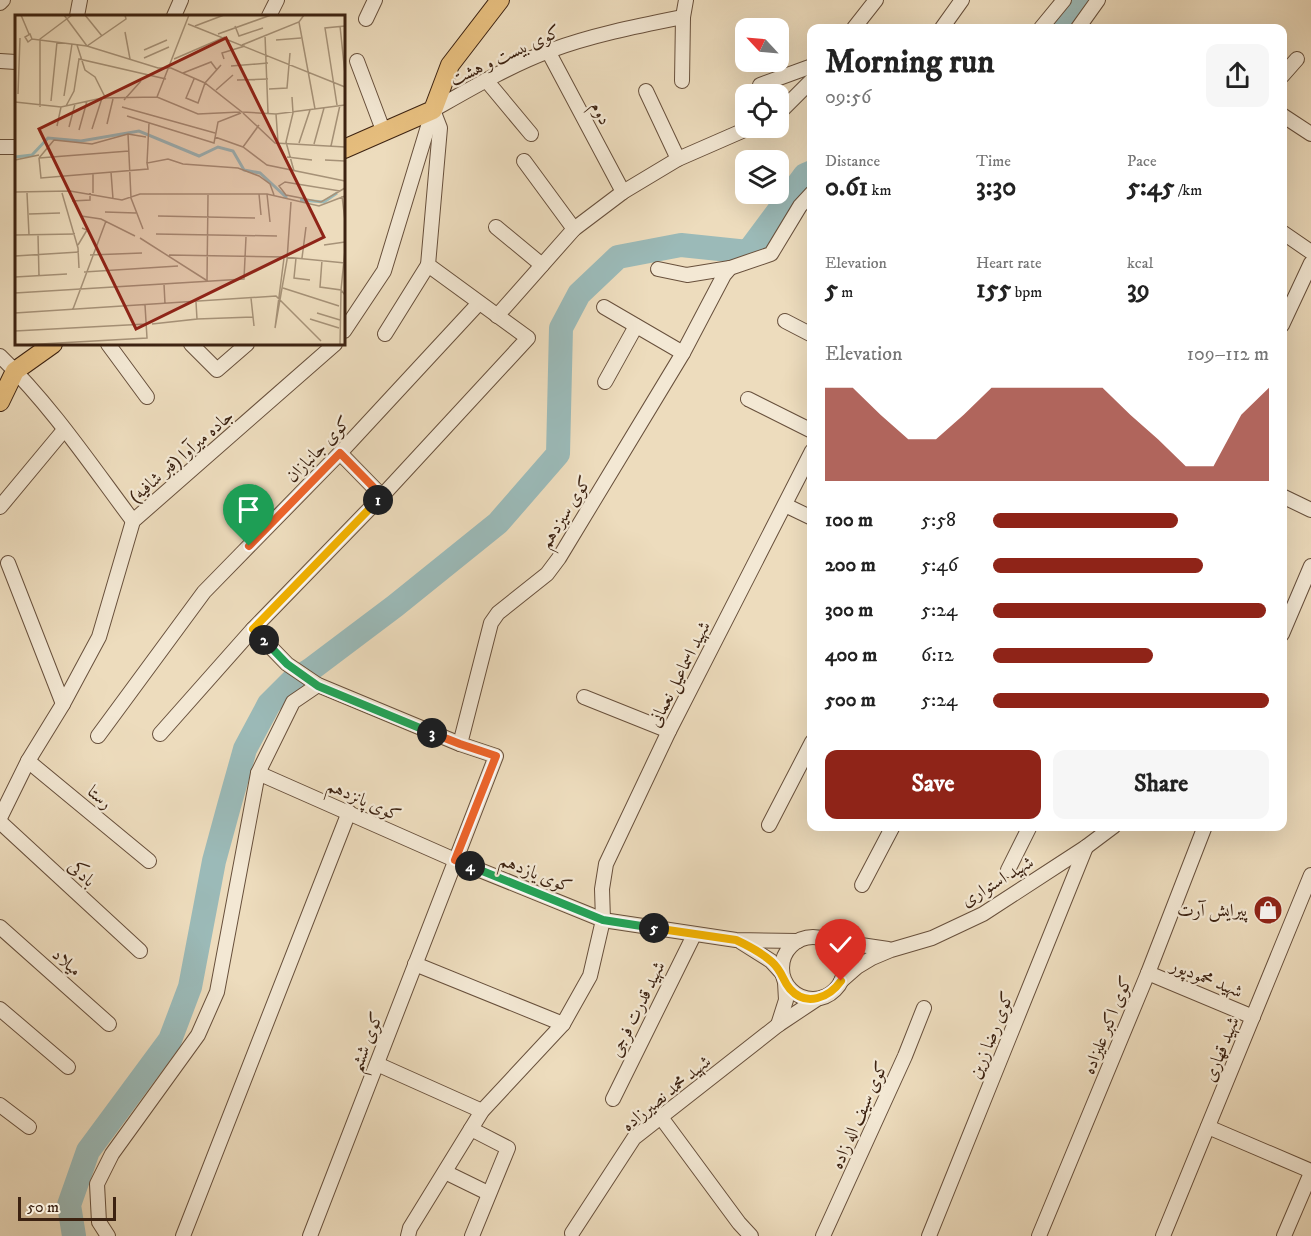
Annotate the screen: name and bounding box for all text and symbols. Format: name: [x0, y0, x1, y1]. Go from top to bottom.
inset map: [15, 15, 345, 345]
north arrow: [735, 18, 789, 72]
map controls: [735, 18, 789, 204]
street label: کوی بیست و هشت: [447, 21, 564, 91]
text: Morning run: [825, 42, 994, 83]
button: share: [1206, 44, 1269, 107]
button: locate: [735, 84, 789, 138]
text: 09:56: [825, 85, 871, 110]
street label: دوم: [581, 98, 615, 131]
button: layers: [735, 150, 789, 204]
text: Distance: [825, 151, 880, 171]
text: Time: [976, 151, 1011, 171]
text: Pace: [1127, 151, 1157, 171]
text: 0.61: [825, 171, 868, 204]
text: 3:30: [976, 171, 1016, 204]
text: 5:45: [1127, 171, 1174, 204]
text: km: [868, 180, 892, 200]
text: /km: [1174, 180, 1202, 200]
text: Elevation: [825, 253, 887, 273]
text: Heart rate: [976, 253, 1042, 273]
text: kcal: [1127, 253, 1153, 273]
text: 5: [825, 273, 838, 306]
text: 155: [976, 273, 1011, 306]
text: 39: [1127, 273, 1150, 306]
text: m: [838, 282, 853, 302]
text: bpm: [1011, 282, 1042, 302]
text: Elevation: [825, 342, 902, 367]
text: 109–112 m: [1187, 342, 1269, 367]
street label: جاده میرآوا (قبر شافیه): [125, 405, 238, 508]
street label: کوی جانبازان: [282, 412, 356, 488]
street label: کوی سیزدهم: [535, 472, 601, 556]
pin: [223, 484, 274, 546]
pin: 1: [363, 485, 393, 515]
text: 1: [375, 490, 381, 510]
icon: arrive: [232, 493, 265, 526]
text: 100 m: [825, 508, 873, 533]
text: 5:58: [921, 508, 956, 533]
text: 200 m: [825, 553, 876, 578]
text: 5:46: [921, 553, 958, 578]
text: 300 m: [825, 598, 873, 623]
text: 5:24: [921, 598, 958, 623]
street label: شهید اسماعیل نعمانی: [644, 618, 717, 732]
pin: 2: [249, 625, 279, 655]
text: 2: [260, 630, 268, 650]
text: 400 m: [825, 643, 877, 668]
text: 6:12: [921, 643, 954, 668]
text: 500 m: [825, 688, 876, 713]
text: 5:24: [921, 688, 958, 713]
pin: 3: [417, 718, 447, 748]
text: 3: [429, 723, 435, 743]
button: Save: [825, 750, 1041, 819]
button: Share: [1053, 750, 1269, 819]
street label: کوی پانزدهم: [321, 775, 404, 832]
street label: رستا: [82, 781, 116, 815]
street label: کوی یازدهم: [494, 849, 575, 903]
pin: 4: [455, 851, 485, 881]
street label: شهید استواری: [957, 852, 1038, 912]
street label: بادکی: [63, 854, 101, 892]
text: 4: [465, 856, 475, 876]
shop icon: پیرایش آرت: [1252, 894, 1284, 926]
place label: پیرایش آرت: [1177, 900, 1249, 923]
pin: 5: [639, 913, 669, 943]
text: 5: [650, 918, 658, 938]
pin: [815, 919, 866, 981]
icon: check: [824, 928, 857, 961]
street label: میلاد: [47, 944, 86, 982]
street label: شهید محمودپور: [1165, 954, 1246, 1004]
street label: شهید قدرت فرجی: [605, 958, 671, 1061]
street label: کوی اکبر علیزاده: [1078, 973, 1138, 1078]
street label: کوی رضا زرین: [964, 989, 1019, 1082]
street label: کوی ششم: [345, 1009, 394, 1078]
street label: شهید قهاری: [1199, 1013, 1245, 1085]
street label: شهید محمد نصیرزاده: [617, 1051, 716, 1137]
street label: کوی سیف اله زاده: [826, 1058, 893, 1173]
scale bar: [18, 1194, 116, 1222]
text: 50 m: [27, 1197, 59, 1217]

